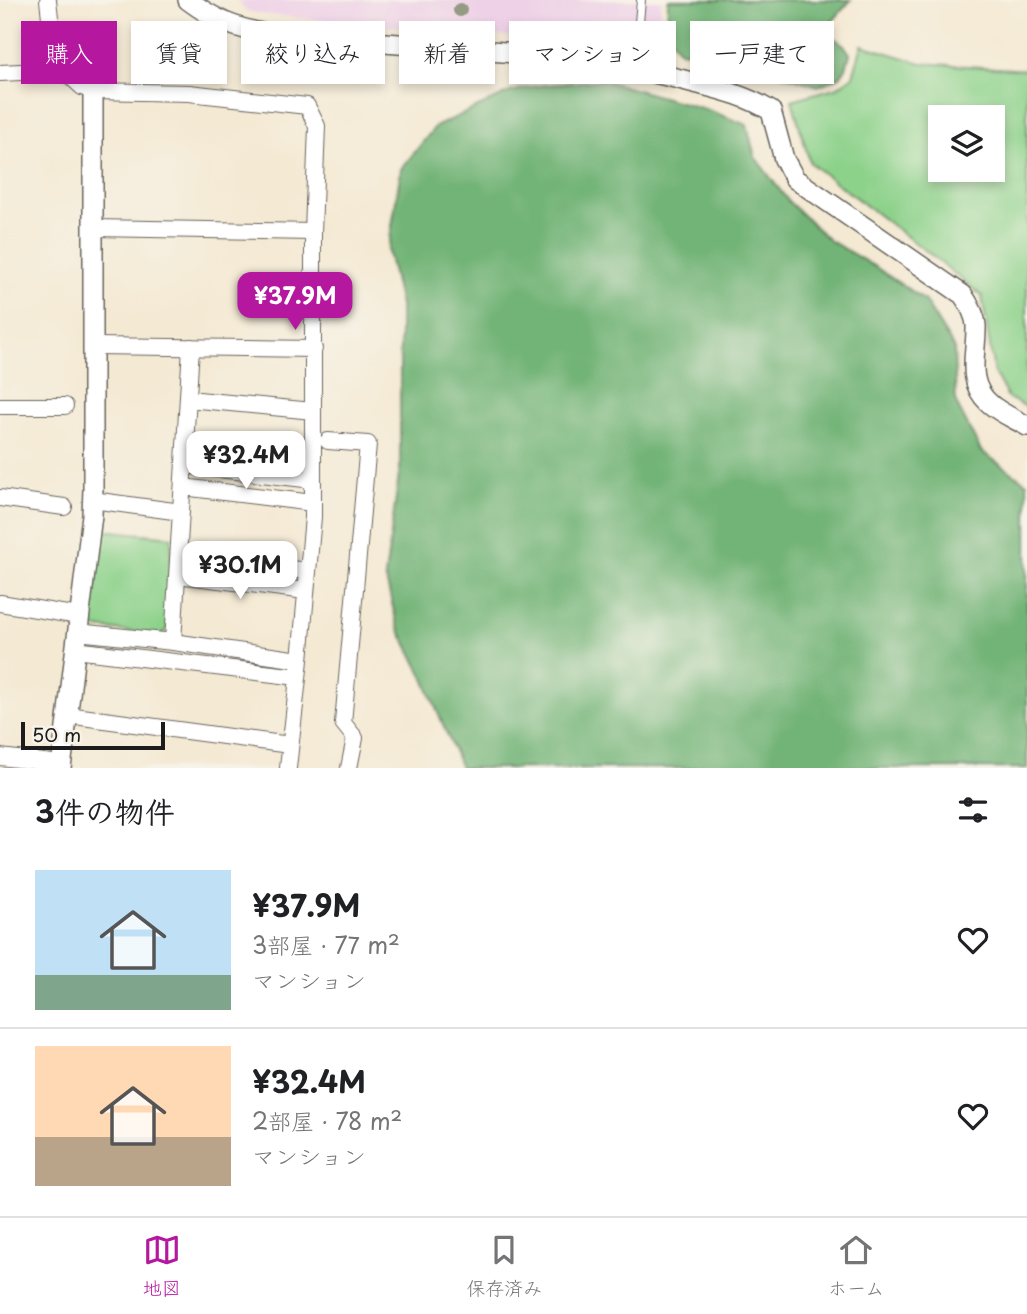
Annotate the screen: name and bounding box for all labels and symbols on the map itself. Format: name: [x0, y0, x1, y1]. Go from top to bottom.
pin: ¥37.9M: [238, 272, 352, 332]
pin: ¥32.4M: [189, 432, 303, 491]
pin: ¥30.1M: [183, 542, 297, 601]
scale bar: [21, 719, 164, 751]

